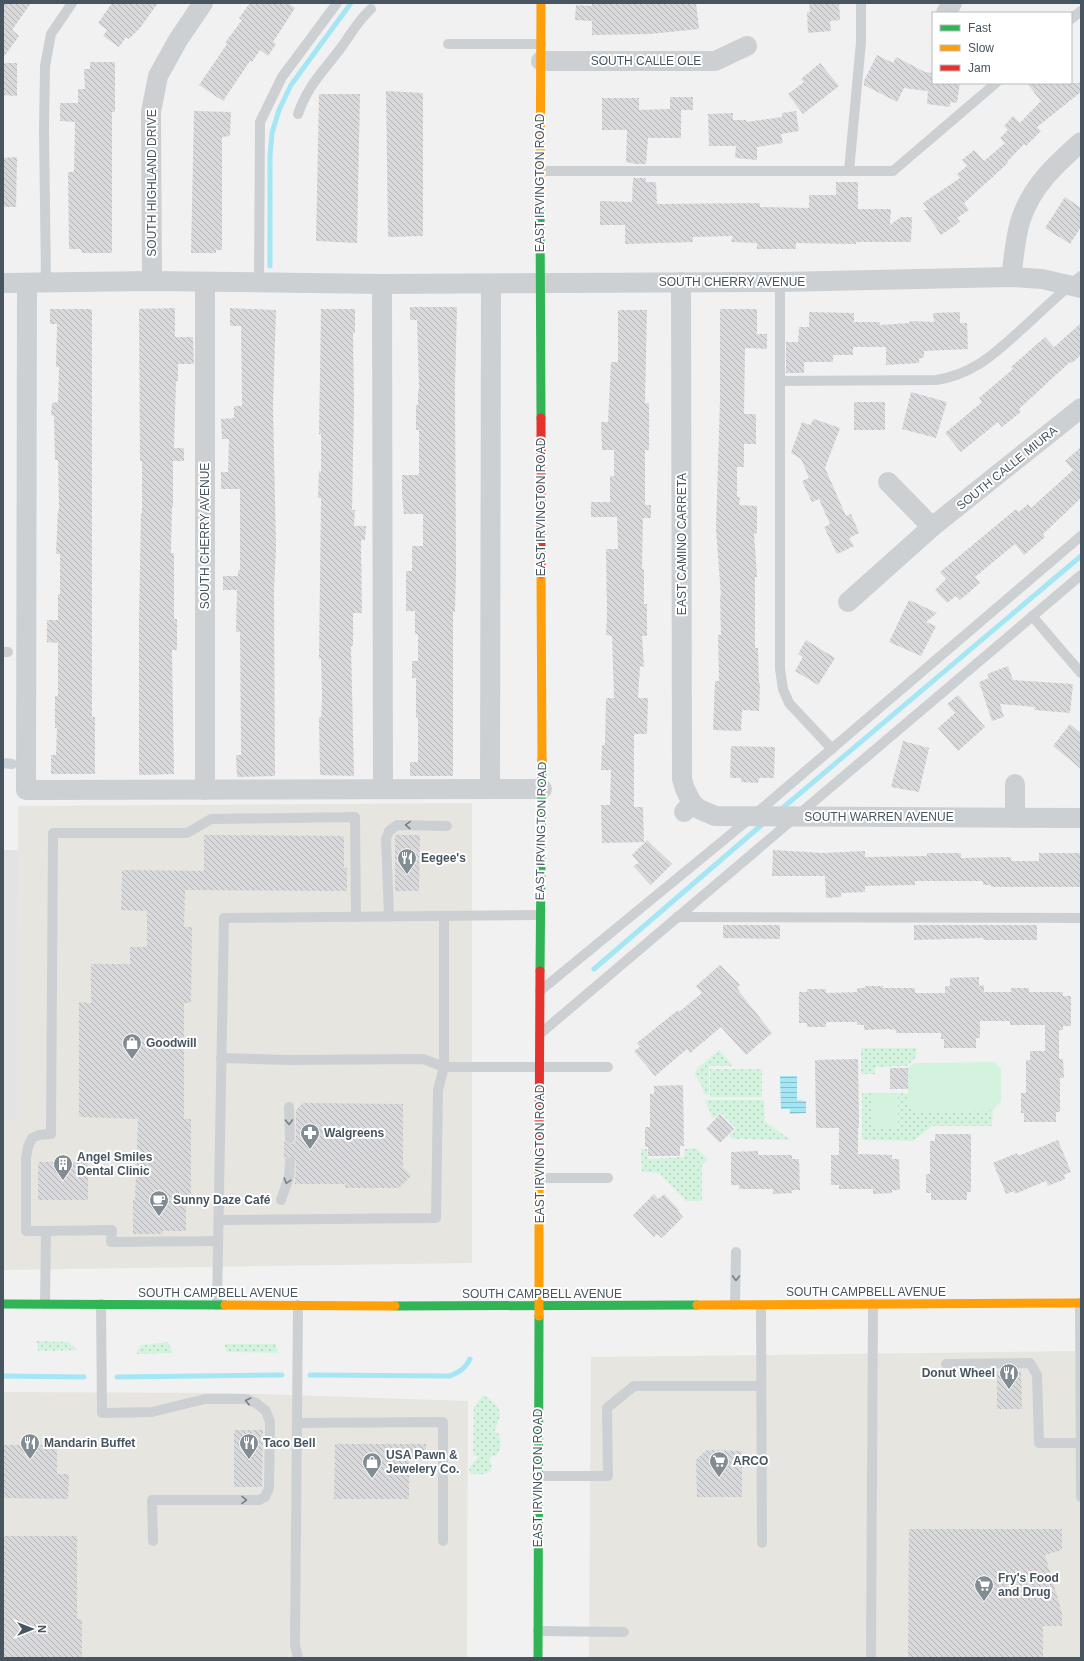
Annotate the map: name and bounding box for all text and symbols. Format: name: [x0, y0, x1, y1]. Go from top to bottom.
legend: [932, 12, 1072, 84]
text: Fast: [968, 21, 992, 35]
text: Slow: [968, 41, 994, 55]
street label: SOUTH CALLE OLE: [591, 54, 701, 68]
text: Jam: [968, 61, 991, 75]
street label: SOUTH HIGHLAND DRIVE: [145, 109, 159, 257]
street label: EAST IRVINGTON ROAD: [533, 113, 547, 252]
street label: SOUTH CHERRY AVENUE: [659, 275, 805, 289]
street label: SOUTH CALLE MIURA: [954, 423, 1060, 513]
street label: EAST IRVINGTON ROAD: [534, 437, 548, 576]
street label: SOUTH CHERRY AVENUE: [198, 463, 212, 609]
street label: EAST CAMINO CARRETA: [675, 473, 689, 615]
street label: EAST IRVINGTON ROAD: [533, 761, 549, 900]
street label: SOUTH WARREN AVENUE: [804, 810, 954, 824]
one-way arrow: [405, 821, 411, 829]
restaurant icon: Eegee's: [396, 847, 418, 875]
place label: Eegee's: [421, 851, 466, 865]
shop icon: Goodwill: [121, 1032, 143, 1060]
place label: Goodwill: [146, 1036, 197, 1050]
street label: EAST IRVINGTON ROAD: [533, 1084, 547, 1223]
one-way arrow: [285, 1119, 294, 1125]
pharmacy icon: Walgreens: [299, 1122, 321, 1150]
place label: Walgreens: [324, 1126, 385, 1140]
place label: Angel Smiles Dental Clinic: [77, 1150, 153, 1178]
building icon: Angel Smiles Dental Clinic: [52, 1153, 74, 1181]
one-way arrow: [283, 1178, 292, 1185]
cafe icon: Sunny Daze Café: [148, 1189, 170, 1217]
place label: Sunny Daze Café: [173, 1193, 271, 1207]
one-way arrow: [732, 1275, 740, 1281]
street label: SOUTH CAMPBELL AVENUE: [786, 1285, 946, 1299]
street label: SOUTH CAMPBELL AVENUE: [138, 1286, 298, 1300]
street label: SOUTH CAMPBELL AVENUE: [462, 1287, 622, 1301]
restaurant icon: Donut Wheel: [998, 1362, 1020, 1390]
place label: Donut Wheel: [922, 1366, 995, 1380]
one-way arrow: [245, 1397, 251, 1405]
street label: EAST IRVINGTON ROAD: [531, 1408, 545, 1547]
restaurant icon: Mandarin Buffet: [19, 1432, 41, 1460]
restaurant icon: Taco Bell: [238, 1432, 260, 1460]
place label: Mandarin Buffet: [44, 1436, 135, 1450]
place label: Taco Bell: [263, 1436, 315, 1450]
place label: USA Pawn & Jewelery Co.: [386, 1448, 459, 1476]
supermarket icon: ARCO: [708, 1450, 730, 1478]
shop icon: USA Pawn & Jewelery Co.: [361, 1451, 383, 1479]
place label: ARCO: [733, 1454, 768, 1468]
one-way arrow: [241, 1496, 247, 1504]
place label: Fry's Food and Drug: [998, 1571, 1059, 1599]
supermarket icon: Fry's Food and Drug: [973, 1574, 995, 1602]
north arrow: [12, 1609, 52, 1649]
text: N: [36, 1625, 48, 1633]

